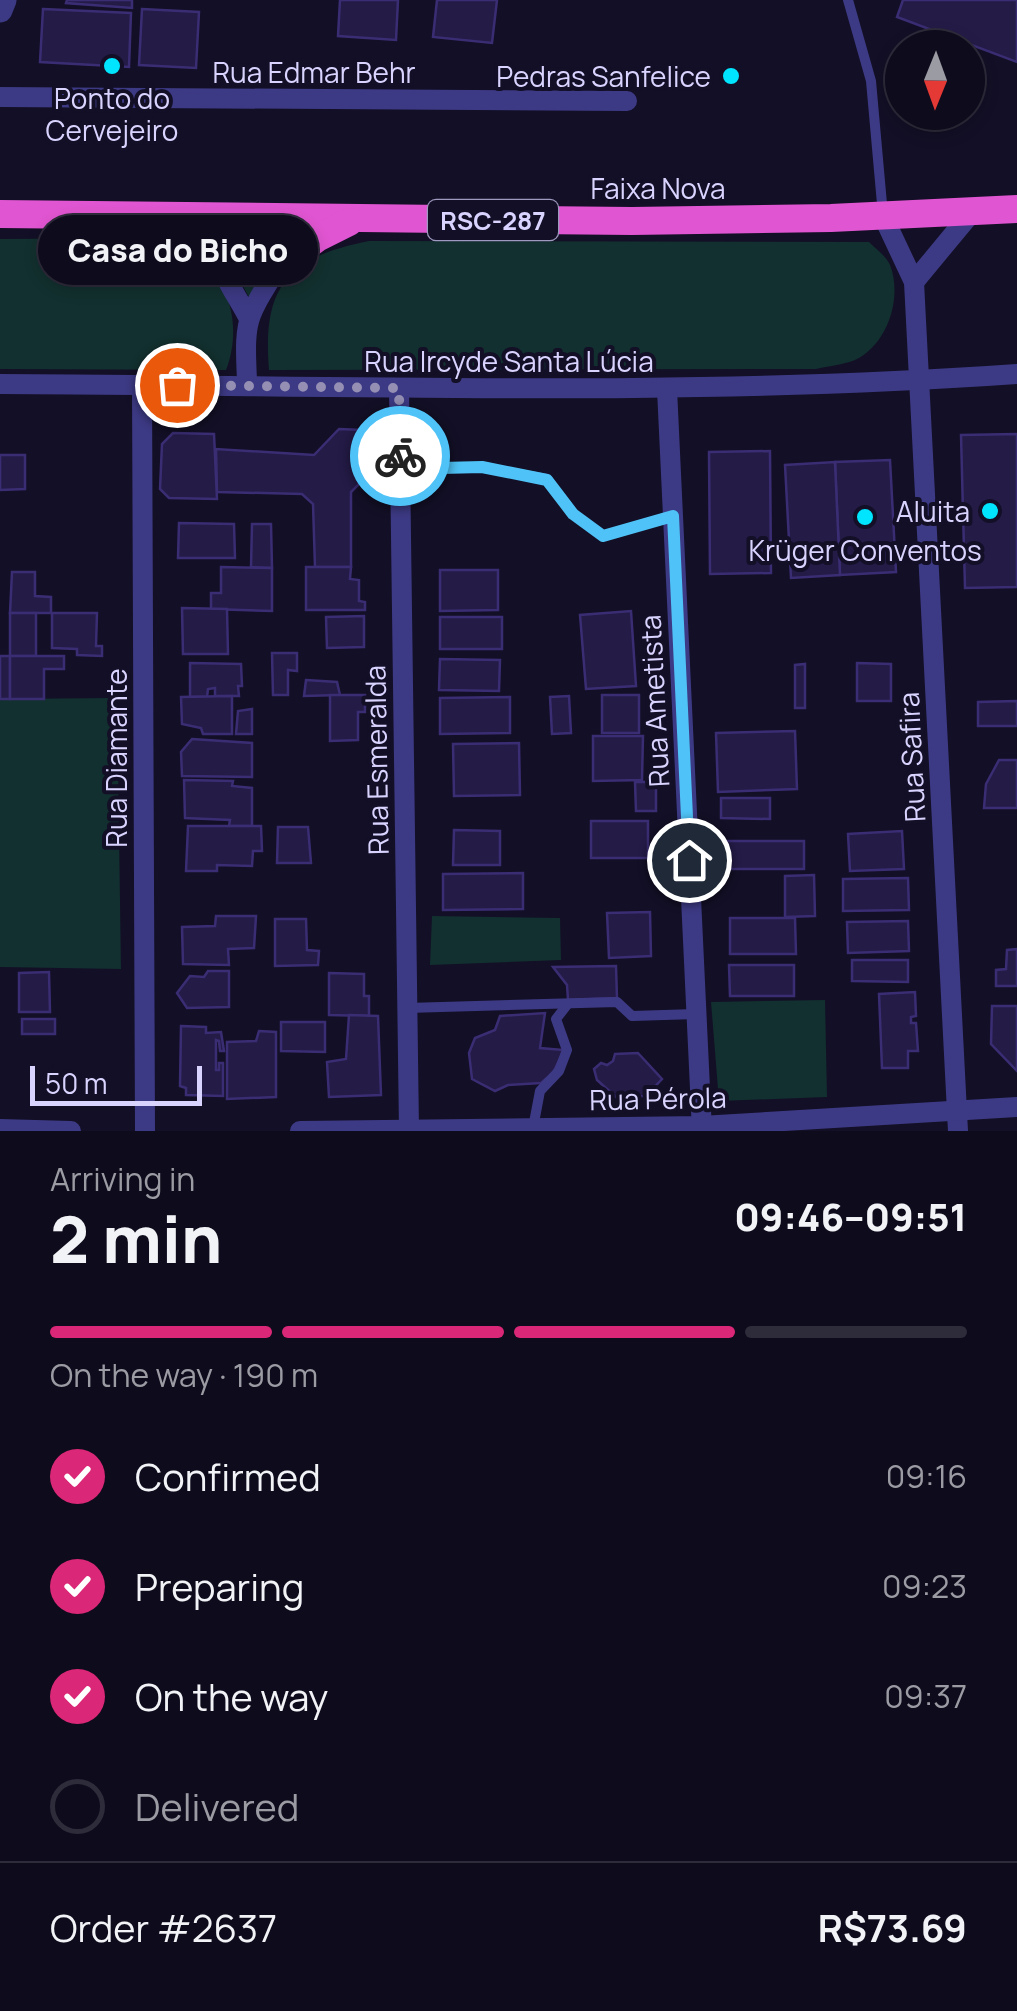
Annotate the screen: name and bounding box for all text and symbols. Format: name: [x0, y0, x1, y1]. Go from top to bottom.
north arrow: [885, 30, 985, 130]
map controls: [885, 30, 985, 130]
street label: Rua Edmar Behr: [212, 53, 416, 91]
marker: Ponto do Cervejeiro: [101, 55, 123, 77]
place label: Pedras Sanfelice: [496, 57, 711, 95]
marker: Pedras Sanfelice: [720, 65, 742, 87]
place label: Ponto do Cervejeiro: [46, 79, 178, 149]
street label: Faixa Nova: [590, 169, 726, 207]
road number: RSC-287: [428, 200, 558, 240]
callout: Casa do Bicho: [37, 215, 317, 285]
text: Casa do Bicho: [68, 228, 288, 272]
street label: Rua Ircyde Santa Lúcia: [364, 342, 654, 380]
pin: [135, 343, 220, 428]
icon: bag: [150, 358, 205, 413]
courier: [350, 406, 450, 506]
icon: bike: [373, 429, 428, 484]
place label: Aluita: [896, 492, 970, 530]
marker: Aluita: [979, 500, 1001, 522]
marker: Krüger Conventos: [854, 506, 876, 528]
place label: Krüger Conventos: [748, 531, 982, 569]
street label: Rua Ametista: [631, 614, 677, 788]
street label: Rua Esmeralda: [355, 665, 397, 855]
street label: Rua Diamante: [97, 668, 135, 848]
street label: Rua Safira: [889, 691, 933, 823]
pin: [647, 818, 732, 903]
icon: home: [662, 833, 717, 888]
scale bar: [30, 1061, 202, 1106]
text: 50 m: [45, 1064, 108, 1102]
street label: Rua Pérola: [589, 1078, 727, 1118]
text: Arriving in: [50, 1157, 195, 1201]
text: 09:46–09:51: [734, 1190, 967, 1242]
text: 2 min: [50, 1194, 222, 1283]
text: On the way · 190 m: [50, 1353, 318, 1397]
icon: check: [50, 1449, 105, 1504]
text: Confirmed: [135, 1450, 321, 1502]
text: 09:16: [886, 1454, 967, 1498]
icon: check: [50, 1559, 105, 1614]
text: Preparing: [135, 1560, 304, 1612]
text: 09:23: [882, 1564, 967, 1608]
icon: check: [50, 1669, 105, 1724]
text: On the way: [135, 1670, 328, 1722]
text: 09:37: [884, 1674, 967, 1718]
text: Delivered: [135, 1780, 299, 1832]
text: Order #2637: [50, 1901, 277, 1953]
text: R$73.69: [818, 1901, 967, 1953]

